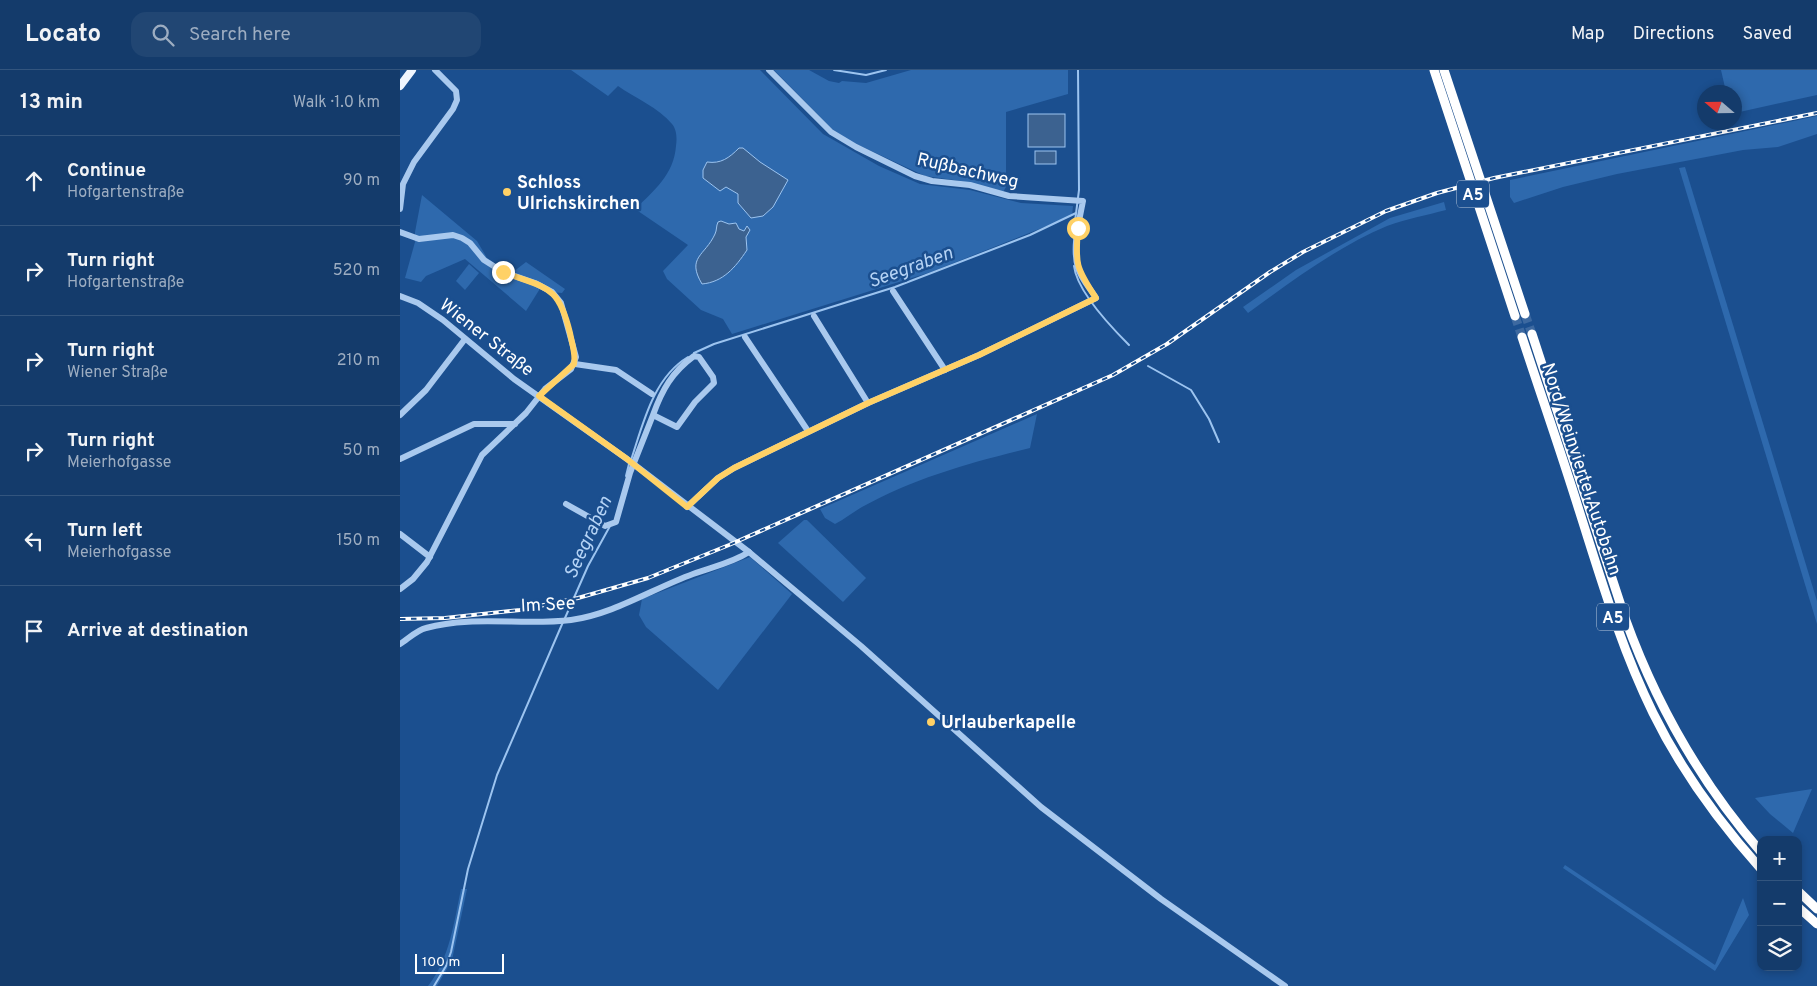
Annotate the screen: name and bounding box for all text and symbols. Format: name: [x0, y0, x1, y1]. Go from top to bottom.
search box: [131, 12, 481, 57]
text: Locato: [25, 20, 101, 50]
icon: search: [149, 21, 177, 49]
text: Search here: [189, 23, 291, 47]
text: Map: [1571, 23, 1605, 46]
text: Directions: [1633, 23, 1715, 46]
text: Saved: [1743, 23, 1792, 46]
north arrow: [1697, 85, 1742, 130]
text: 13 min: [20, 89, 83, 116]
text: Walk · 1.0 km: [293, 93, 380, 113]
street label: Rußbachweg: [914, 149, 1021, 194]
text: Continue: [67, 159, 146, 183]
icon: ahead: [20, 167, 48, 195]
text: 90 m: [343, 171, 380, 191]
place label: Schloss Ulrichskirchen: [517, 172, 640, 216]
road number: A5: [1457, 180, 1489, 208]
text: Hofgartenstraße: [67, 183, 184, 203]
marker: Schloss Ulrichskirchen: [501, 186, 513, 198]
route start: [1067, 217, 1090, 240]
water label: Seegraben: [865, 241, 957, 294]
text: Turn right: [67, 249, 155, 273]
icon: right: [20, 257, 48, 285]
text: 520 m: [333, 261, 380, 281]
route end: [492, 261, 515, 284]
text: Hofgartenstraße: [67, 273, 184, 293]
street label: Wiener Straße: [434, 294, 538, 382]
text: Turn right: [67, 339, 155, 363]
icon: right: [20, 347, 48, 375]
text: 210 m: [337, 351, 380, 371]
street label: Nord/Weinviertel Autobahn: [1535, 360, 1626, 579]
text: Wiener Straße: [67, 363, 168, 383]
text: Turn right: [67, 429, 155, 453]
icon: right: [20, 437, 48, 465]
text: 50 m: [343, 441, 380, 461]
text: Meierhofgasse: [67, 453, 171, 473]
water label: Seegraben: [559, 492, 619, 583]
text: Turn left: [67, 519, 143, 543]
icon: left: [20, 527, 48, 555]
text: 150 m: [337, 531, 380, 551]
text: Meierhofgasse: [67, 543, 171, 563]
street label: Im See: [520, 593, 576, 618]
road number: A5: [1597, 604, 1629, 630]
icon: arrive: [20, 617, 48, 645]
text: Arrive at destination: [67, 619, 248, 643]
place label: Urlauberkapelle: [941, 712, 1076, 735]
marker: Urlauberkapelle: [925, 716, 937, 728]
map controls: [1757, 836, 1802, 971]
button: +: [1757, 836, 1802, 881]
button: −: [1757, 881, 1802, 926]
button: layers: [1757, 926, 1802, 971]
scale bar: [415, 951, 504, 974]
text: 100 m: [422, 954, 460, 971]

